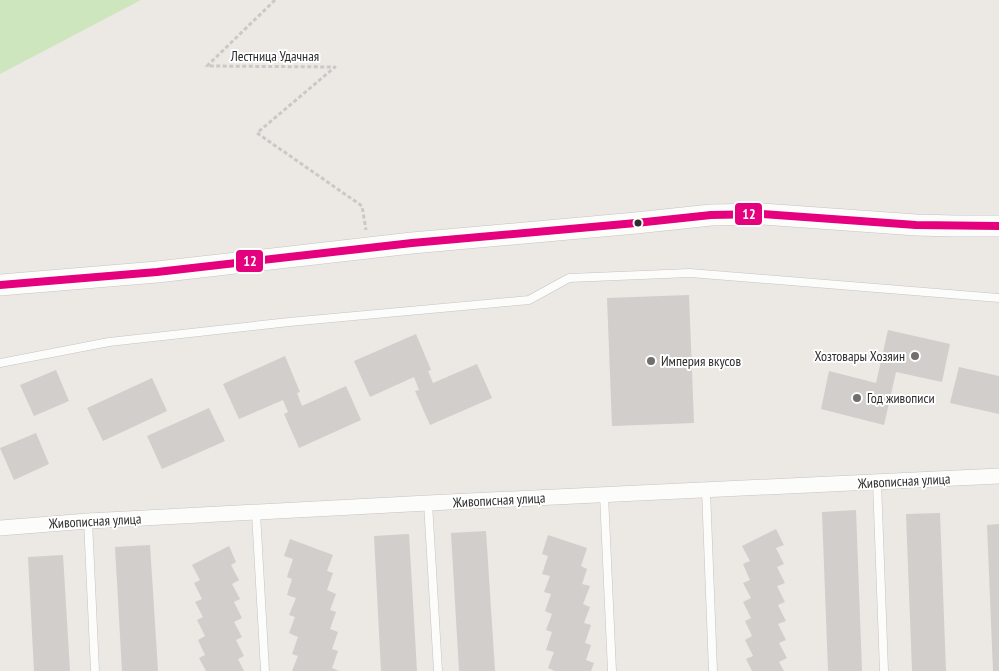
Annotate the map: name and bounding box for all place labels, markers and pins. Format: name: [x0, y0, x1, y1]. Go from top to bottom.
unlabelled marker: [633, 218, 643, 228]
place label: Хозтовары Хозяин: [814, 347, 905, 365]
marker: Хозтовары Хозяин: [909, 350, 921, 362]
place label: Империя вкусов: [661, 352, 741, 370]
marker: Империя вкусов: [645, 355, 657, 367]
place label: Год живописи: [867, 389, 935, 407]
marker: Год живописи: [851, 392, 863, 404]

